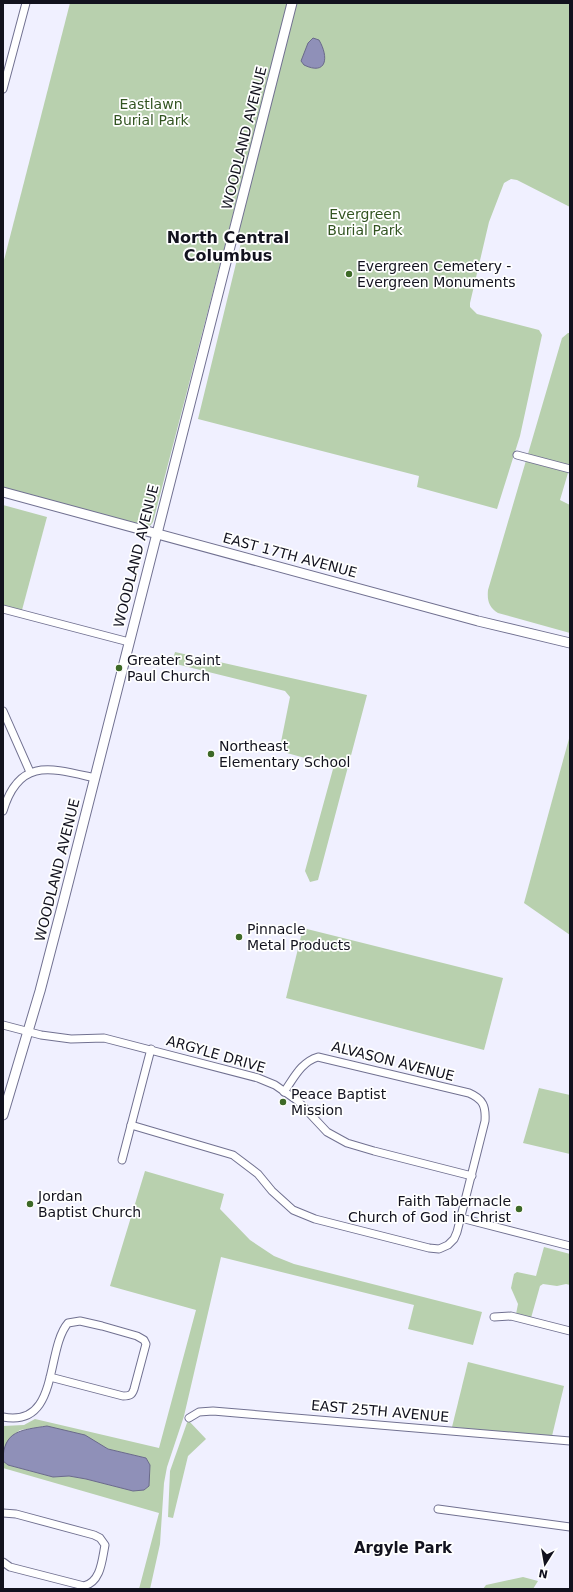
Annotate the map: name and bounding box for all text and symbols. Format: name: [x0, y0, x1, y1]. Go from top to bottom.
street label: WOODLAND AVENUE: [218, 65, 270, 211]
park label: Eastlawn Burial Park: [113, 96, 190, 128]
park label: Evergreen Burial Park: [327, 206, 404, 238]
district label: North Central Columbus: [167, 228, 289, 265]
place label: Evergreen Cemetery - Evergreen Monuments: [357, 258, 515, 290]
marker: Evergreen Cemetery - Evergreen Monuments: [344, 269, 354, 279]
street label: WOODLAND AVENUE: [110, 483, 162, 629]
street label: EAST 17TH AVENUE: [221, 529, 359, 581]
place label: Greater Saint Paul Church: [127, 652, 221, 684]
marker: Greater Saint Paul Church: [114, 663, 124, 673]
place label: Northeast Elementary School: [219, 738, 351, 770]
marker: Northeast Elementary School: [206, 749, 216, 759]
street label: WOODLAND AVENUE: [31, 797, 83, 943]
place label: Pinnacle Metal Products: [247, 921, 351, 953]
marker: Pinnacle Metal Products: [234, 932, 244, 942]
street label: ARGYLE DRIVE: [165, 1032, 267, 1076]
street label: ALVASON AVENUE: [330, 1038, 456, 1084]
place label: Peace Baptist Mission: [291, 1086, 387, 1118]
marker: Peace Baptist Mission: [278, 1097, 288, 1107]
place label: Jordan Baptist Church: [37, 1188, 141, 1220]
place label: Faith Tabernacle Church of God in Christ: [348, 1193, 512, 1225]
marker: Jordan Baptist Church: [25, 1199, 35, 1209]
marker: Faith Tabernacle Church of God in Christ: [514, 1204, 524, 1214]
street label: EAST 25TH AVENUE: [310, 1397, 450, 1425]
district label: Argyle Park: [354, 1539, 453, 1557]
north arrow: [525, 1544, 565, 1584]
text: N: [537, 1566, 549, 1581]

